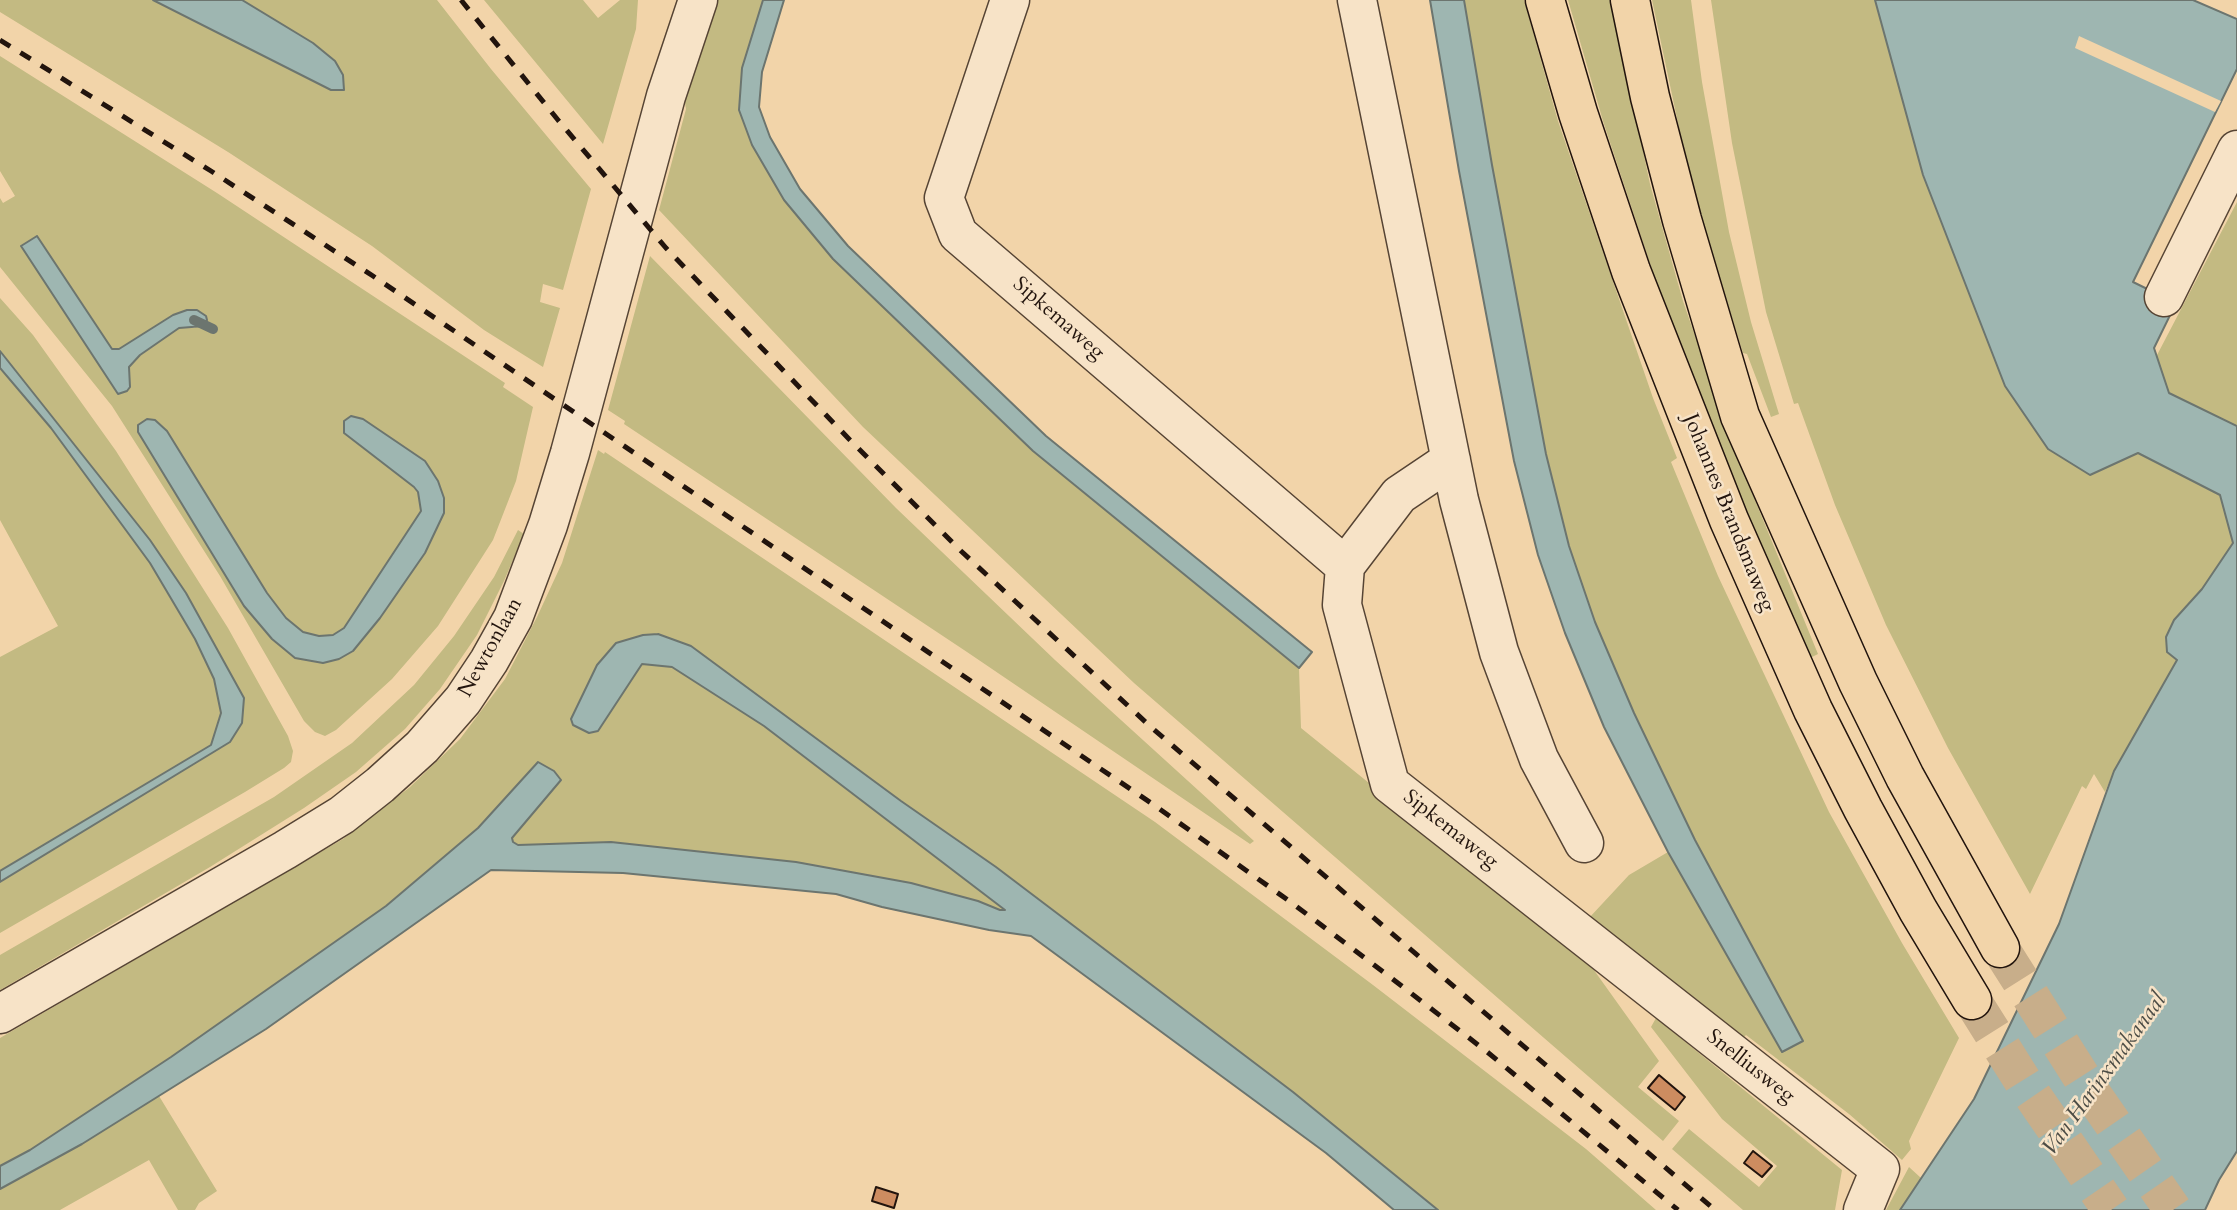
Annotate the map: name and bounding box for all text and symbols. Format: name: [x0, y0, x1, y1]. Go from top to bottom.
street label: Sipkemaweg: [1007, 272, 1109, 366]
street label: Johannes Brandsmaweg: [1677, 410, 1779, 616]
street label: Newtonlaan: [453, 594, 529, 702]
street label: Sipkemaweg: [1398, 785, 1502, 875]
water label: Van Harinxmakanaal: [2037, 988, 2173, 1162]
street label: Snelliusweg: [1701, 1025, 1799, 1109]

